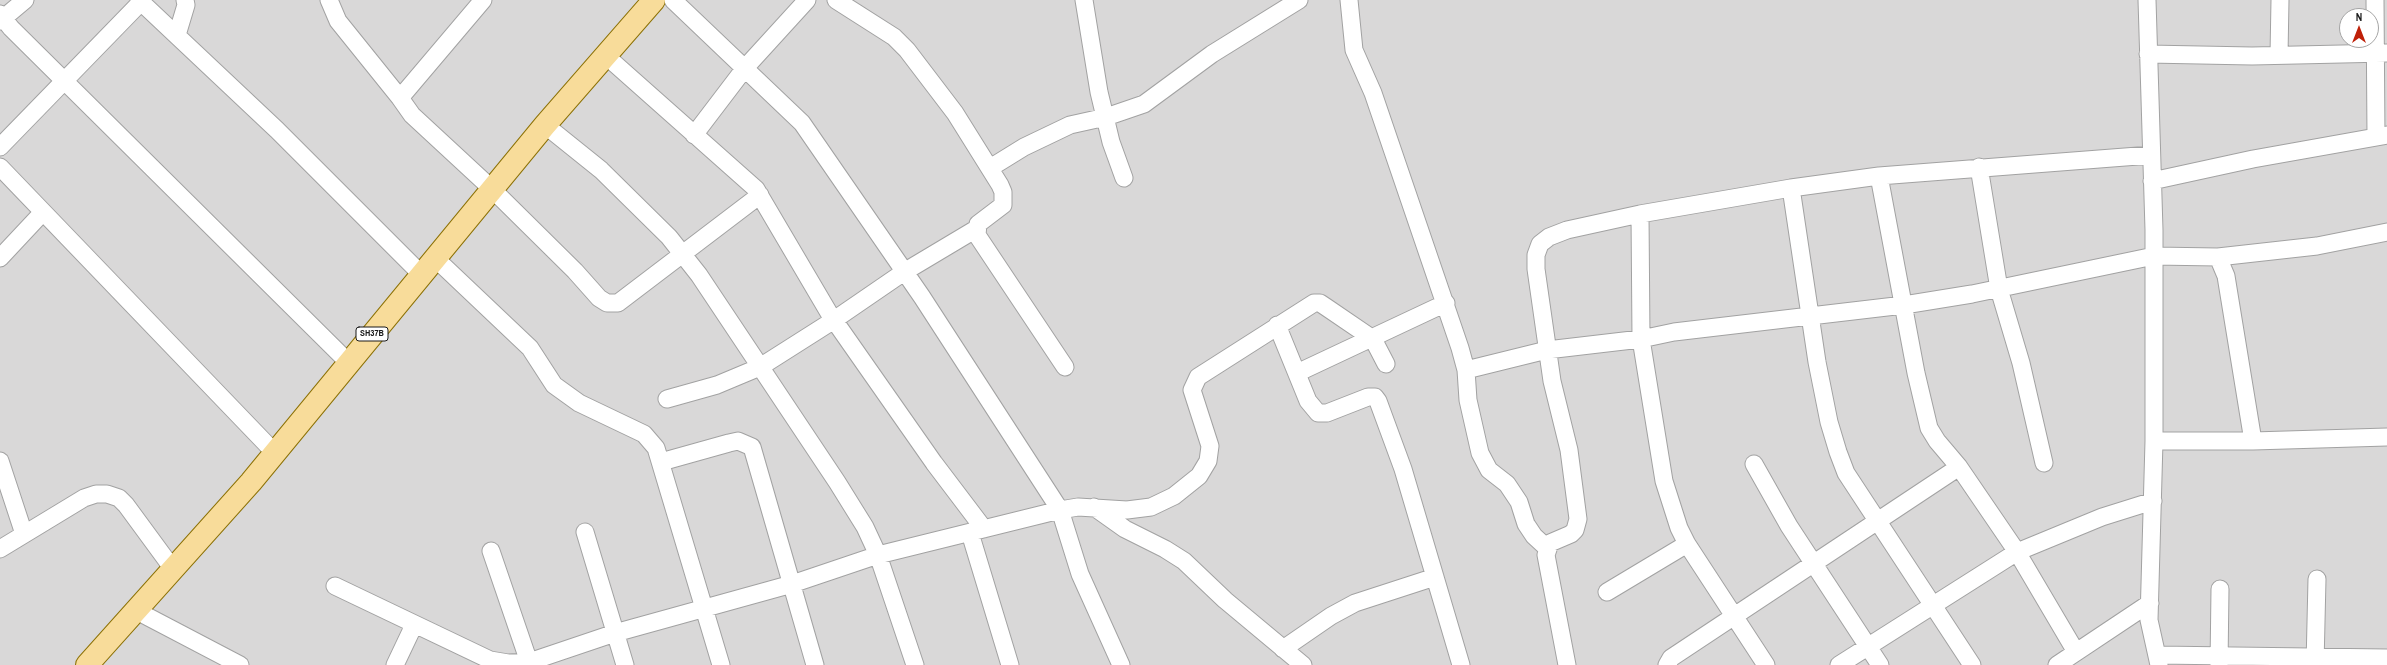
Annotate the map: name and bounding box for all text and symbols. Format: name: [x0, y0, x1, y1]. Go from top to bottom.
north arrow: [2339, 8, 2379, 48]
text: N: [2356, 10, 2362, 24]
road number: SH37B: [356, 327, 388, 341]

